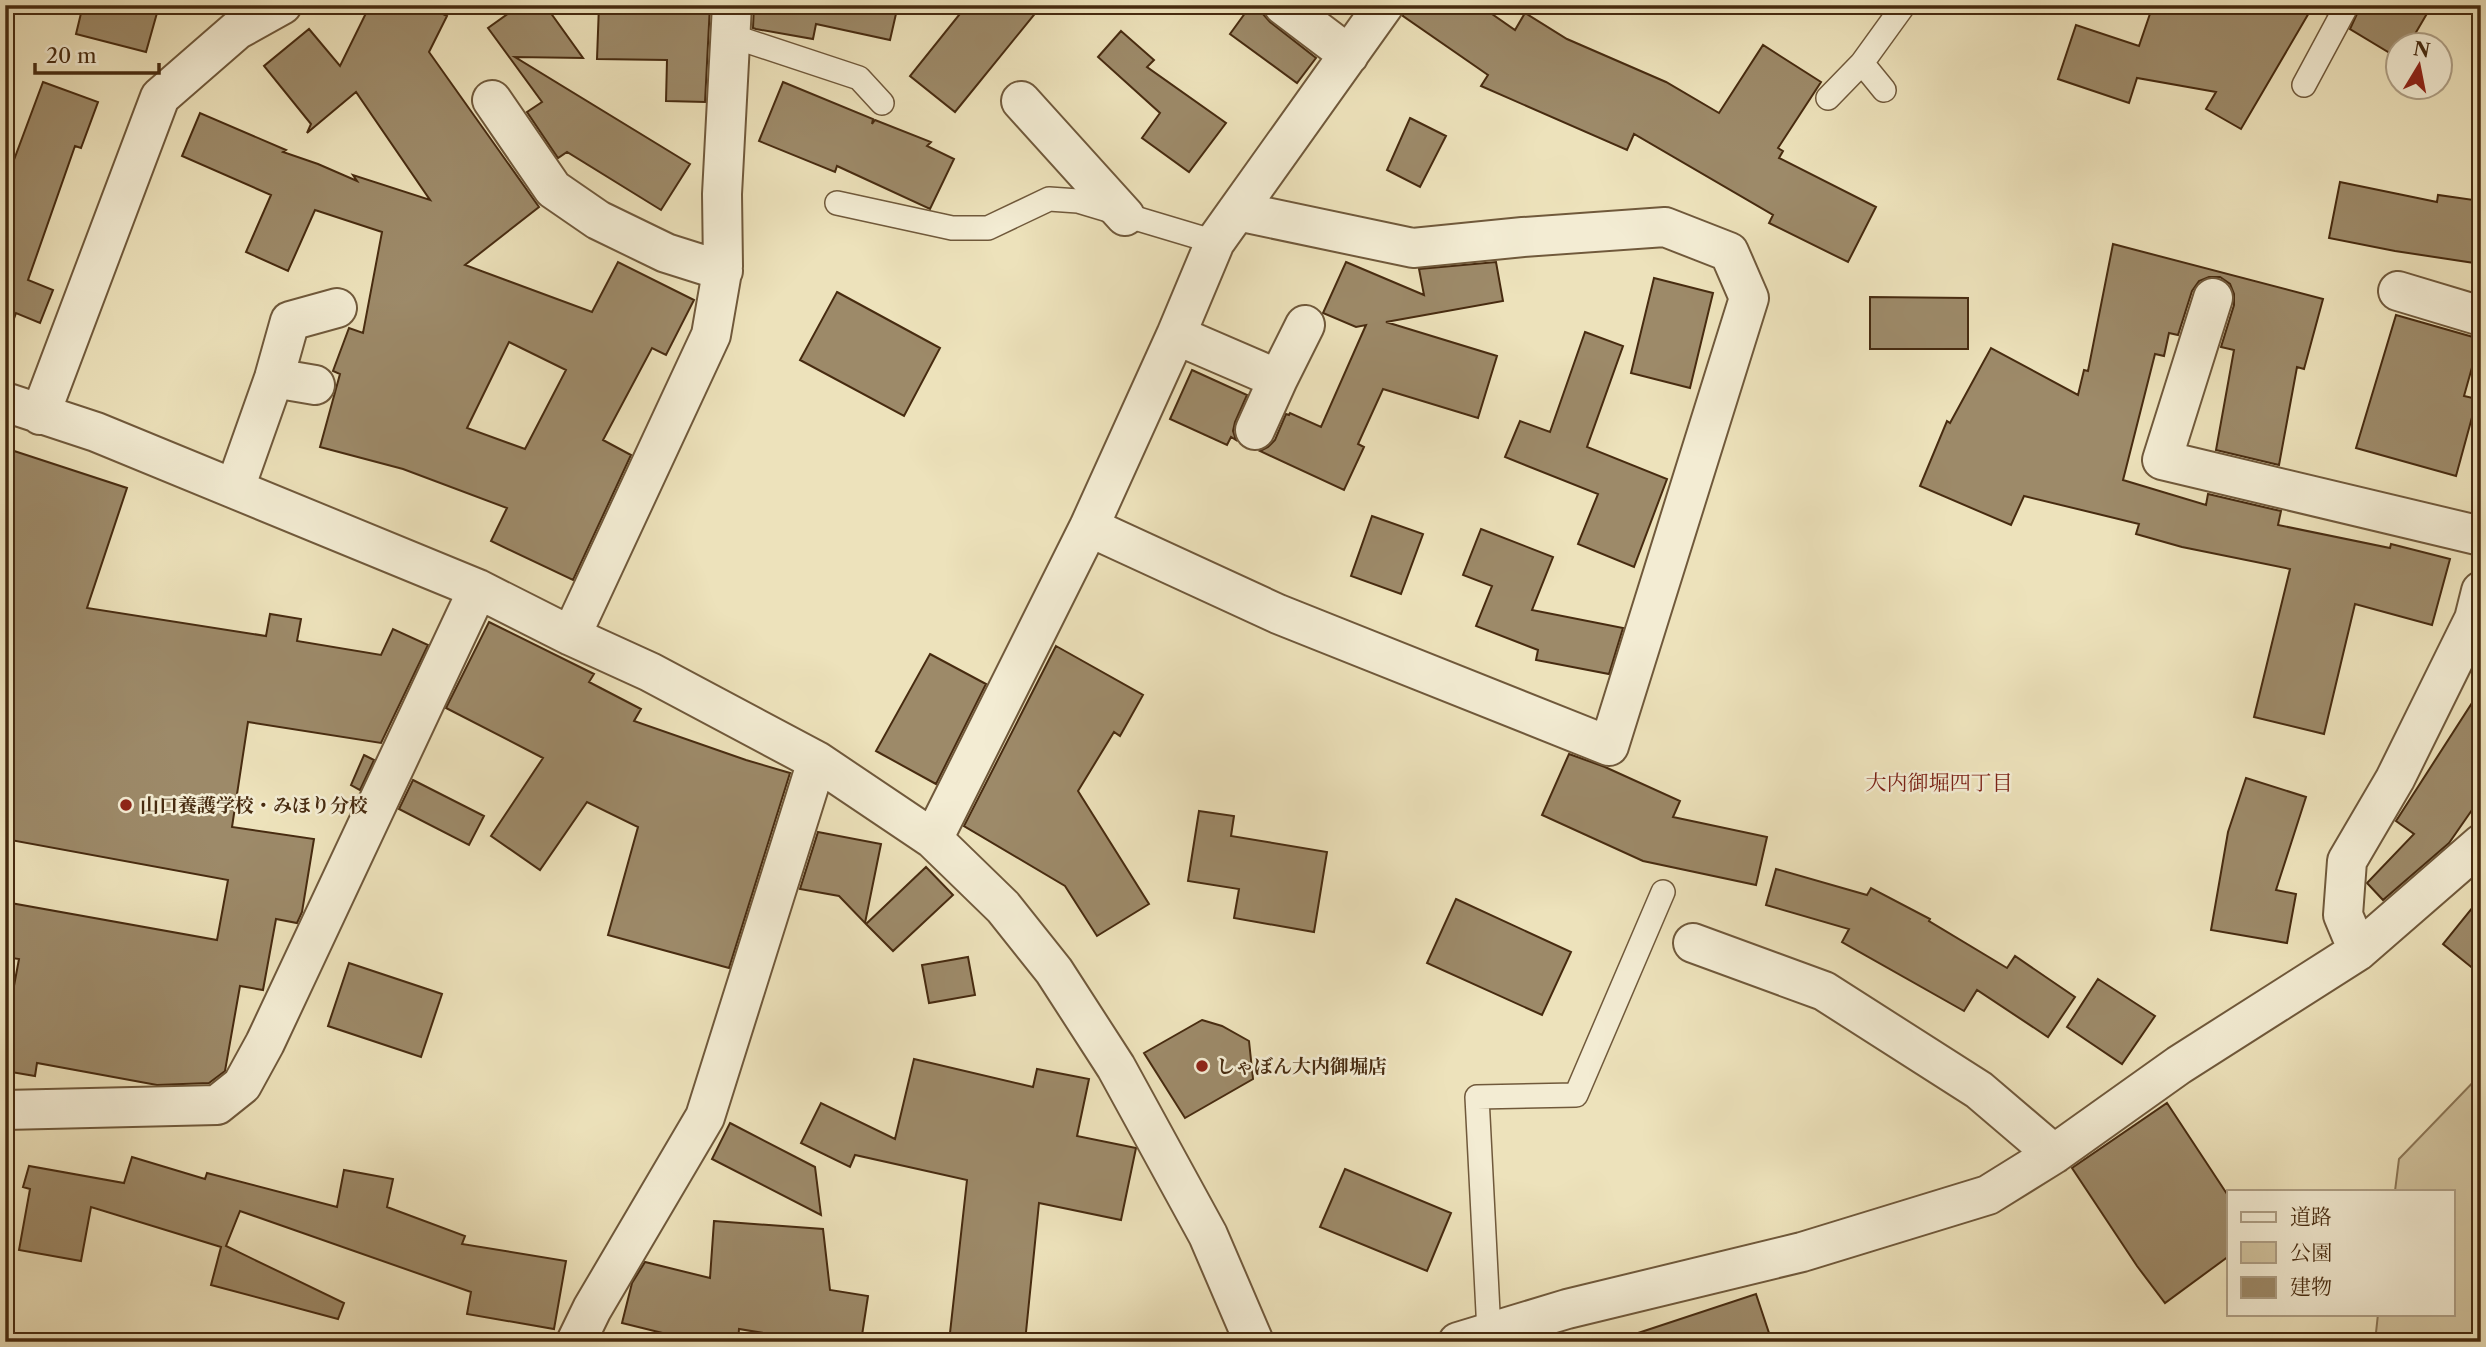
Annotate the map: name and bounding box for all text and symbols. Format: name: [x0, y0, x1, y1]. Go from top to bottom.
scale bar: [35, 32, 159, 76]
north arrow: [2384, 32, 2454, 102]
text: N: [2412, 37, 2432, 63]
text: 20 m: [46, 43, 97, 68]
district label: 大内御堀四丁目: [1866, 770, 2013, 795]
place label: 山口養護学校・みほり分校: [140, 794, 368, 817]
marker: 山口養護学校・みほり分校: [118, 797, 134, 813]
place label: しゃぼん大内御堀店: [1216, 1055, 1387, 1078]
marker: しゃぼん大内御堀店: [1194, 1058, 1210, 1074]
legend: [2227, 1190, 2454, 1316]
text: 道路: [2290, 1204, 2332, 1229]
text: 公園: [2290, 1240, 2332, 1265]
text: 建物: [2290, 1274, 2332, 1299]

